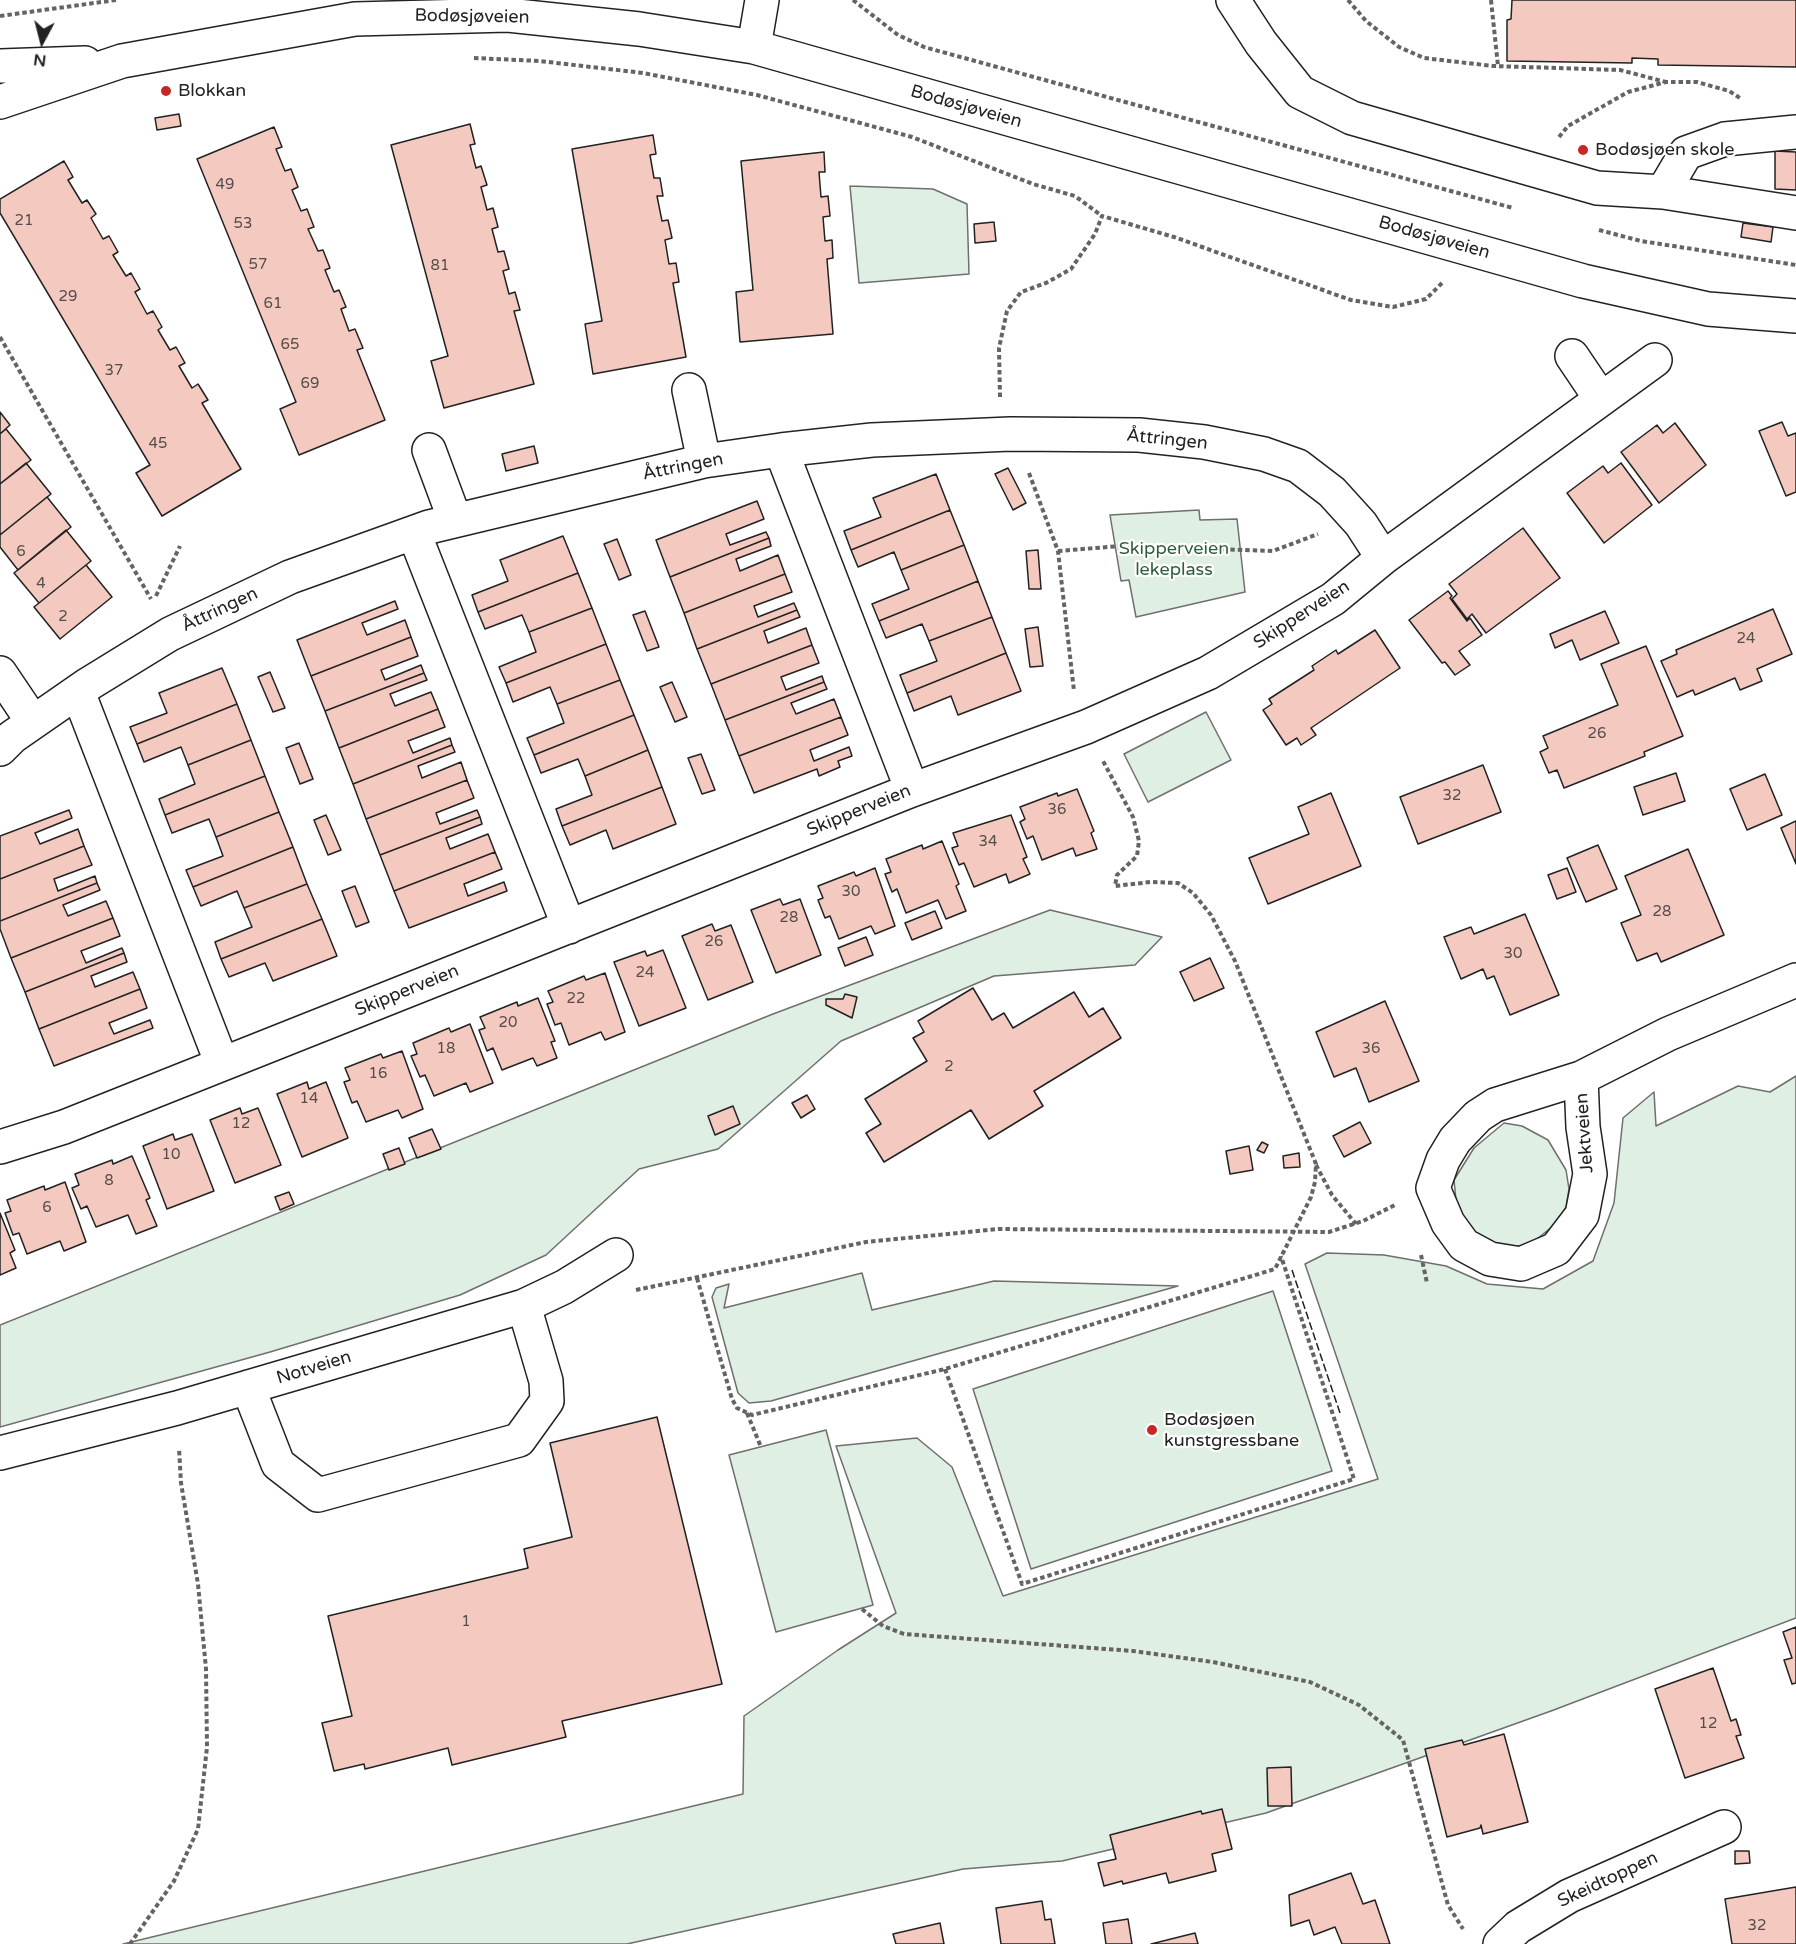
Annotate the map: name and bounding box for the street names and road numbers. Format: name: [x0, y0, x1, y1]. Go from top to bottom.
street label: Bodøsjøveien: [414, 5, 530, 29]
street label: Bodøsjøveien: [908, 81, 1024, 133]
street label: Bodøsjøveien: [1376, 212, 1492, 264]
street label: Åttringen: [1125, 425, 1209, 455]
street label: Åttringen: [641, 449, 725, 485]
street label: Skipperveien: [1250, 576, 1354, 654]
street label: Åttringen: [178, 583, 262, 637]
street label: Skipperveien: [804, 780, 914, 842]
street label: Skipperveien: [352, 960, 462, 1022]
street label: Jektveien: [1571, 1092, 1599, 1174]
street label: Notveien: [274, 1346, 354, 1390]
street label: Skeidtoppen: [1554, 1847, 1662, 1913]

